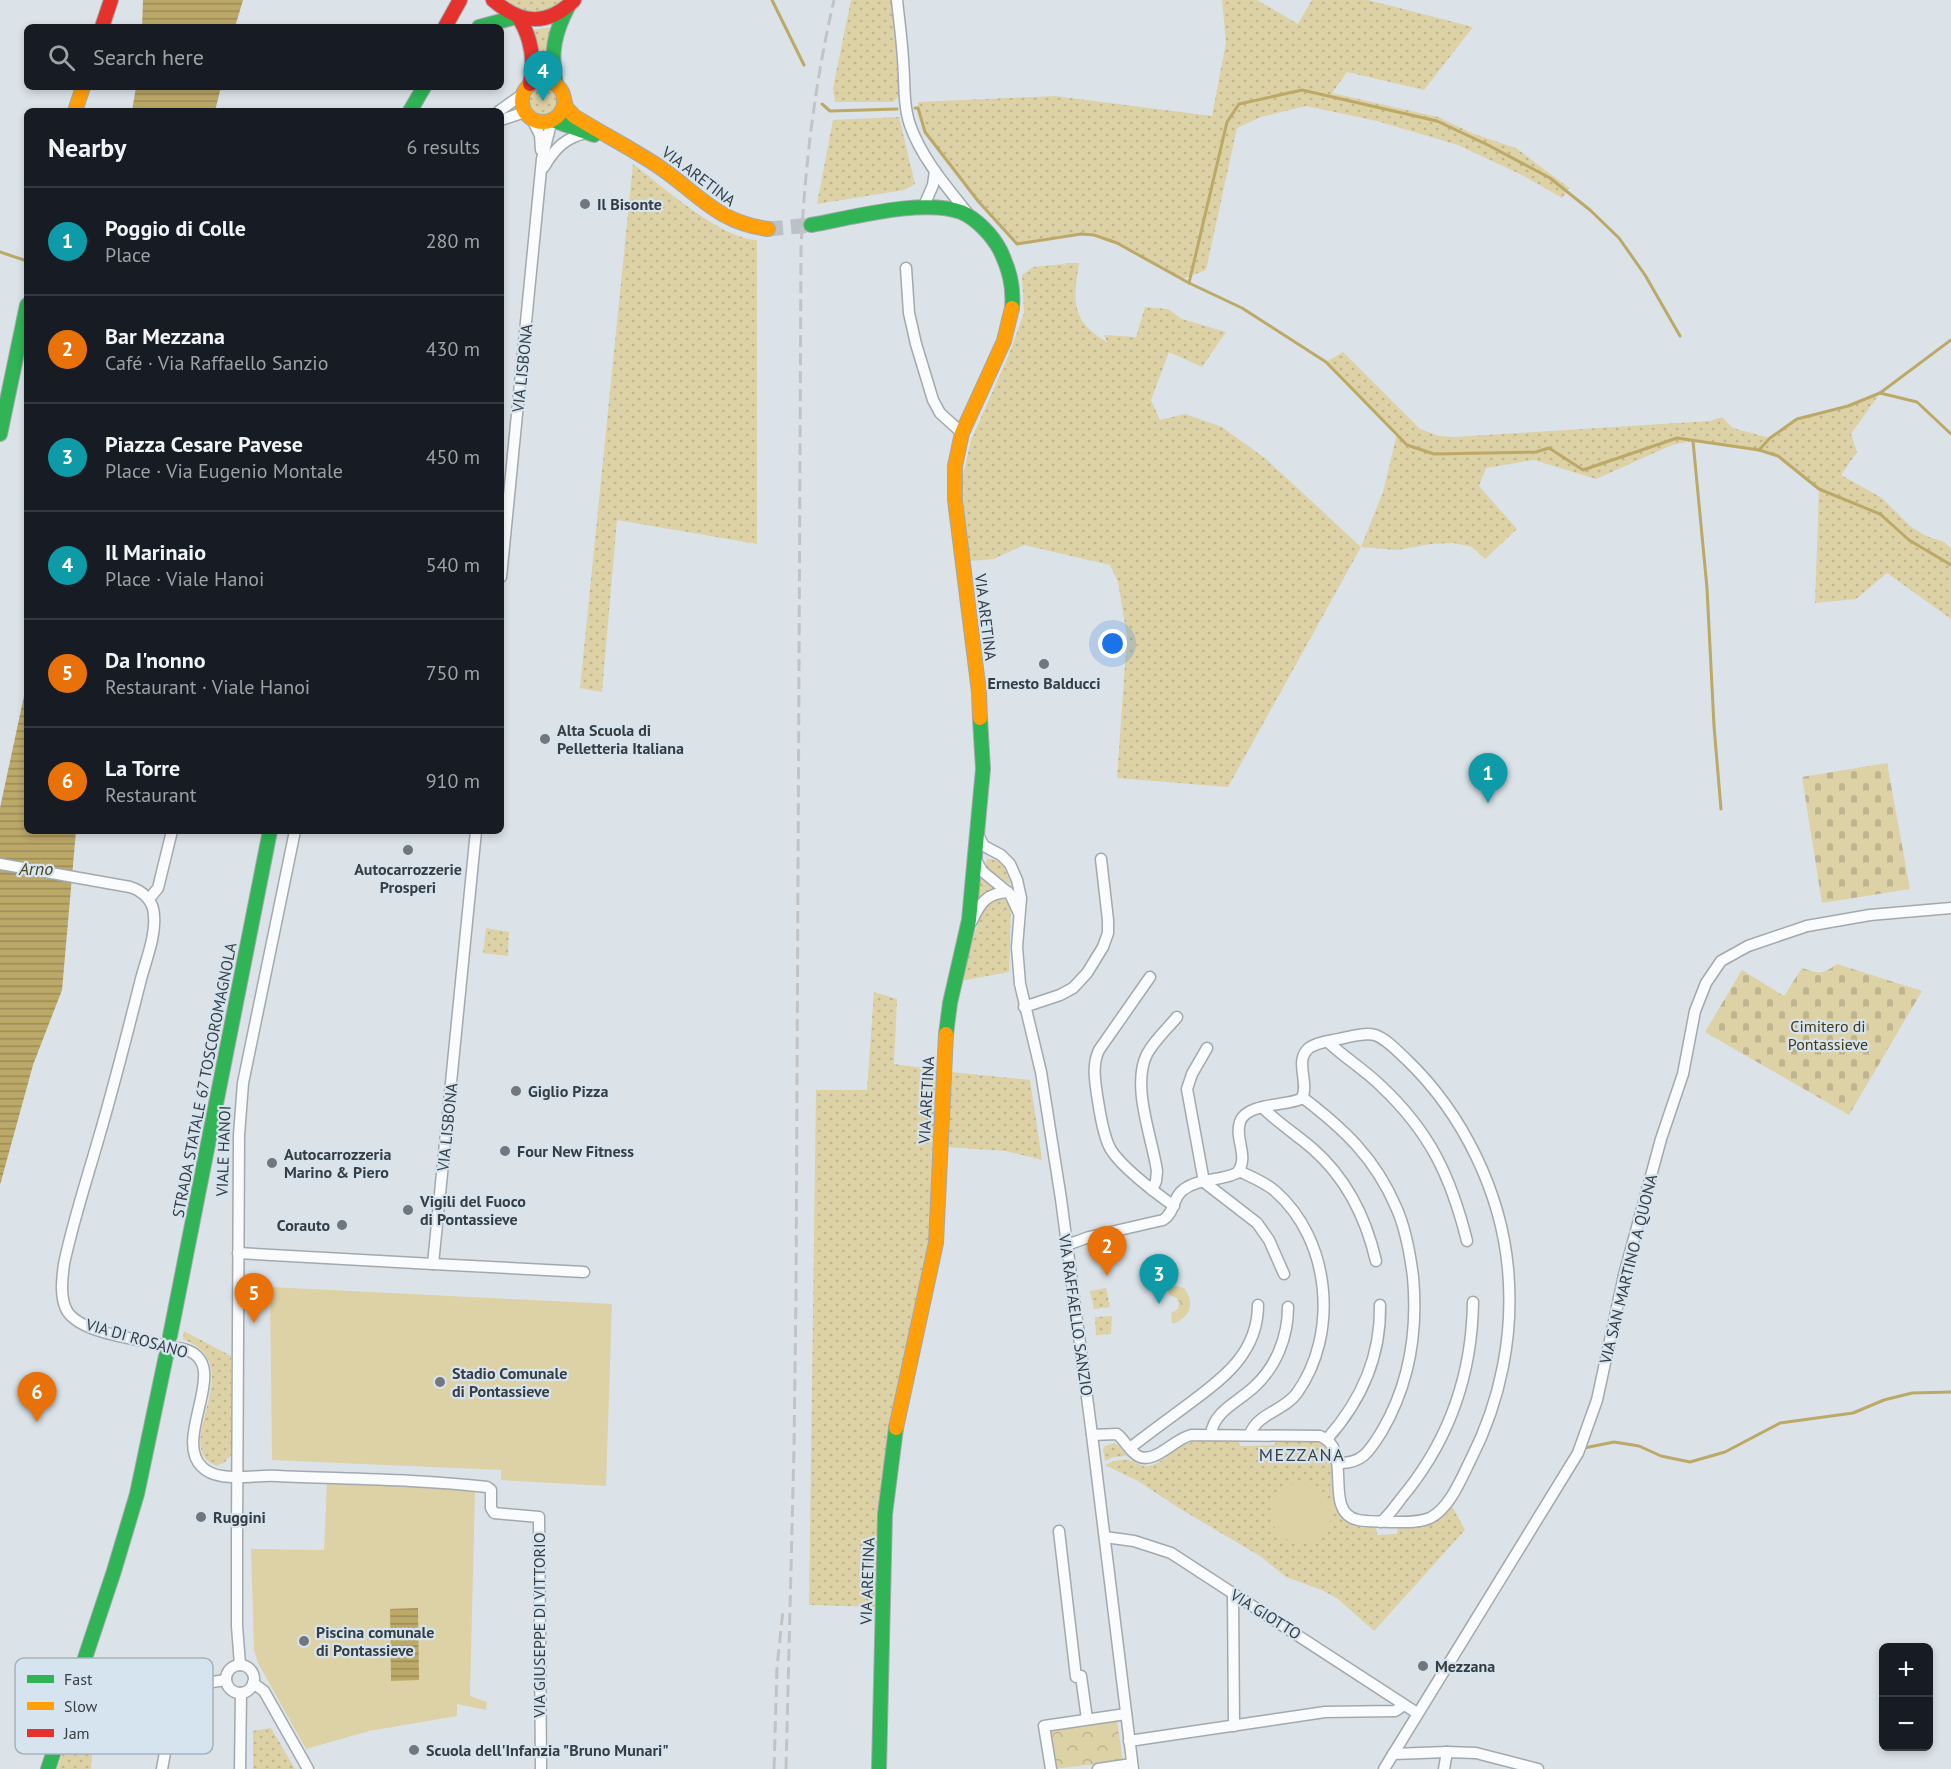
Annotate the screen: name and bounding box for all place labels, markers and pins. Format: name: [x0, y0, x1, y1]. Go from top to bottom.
pin: 4: [524, 51, 562, 101]
place label: Il Bisonte: [597, 194, 662, 214]
marker: Il Bisonte: [578, 197, 592, 211]
marker: Ernesto Balducci: [1037, 657, 1051, 671]
place label: Ernesto Balducci: [988, 673, 1100, 693]
place label: Alta Scuola di Pelletteria Italiana: [557, 720, 684, 758]
marker: Alta Scuola di Pelletteria Italiana: [538, 732, 552, 746]
pin: 1: [1468, 754, 1508, 803]
marker: Autocarrozzerie Prosperi: [401, 843, 415, 857]
place label: Autocarrozzerie Prosperi: [354, 859, 462, 897]
place label: Giglio Pizza: [528, 1081, 608, 1101]
marker: Giglio Pizza: [509, 1084, 523, 1098]
place label: Four New Fitness: [517, 1141, 634, 1161]
place label: Autocarrozzeria Marino & Piero: [284, 1144, 392, 1182]
marker: Four New Fitness: [498, 1144, 512, 1158]
marker: Autocarrozzeria Marino & Piero: [265, 1156, 279, 1170]
place label: Vigili del Fuoco di Pontassieve: [419, 1191, 526, 1229]
marker: Vigili del Fuoco di Pontassieve: [401, 1203, 415, 1217]
place label: Corauto: [277, 1215, 330, 1235]
marker: Corauto: [335, 1218, 349, 1232]
pin: 2: [1088, 1226, 1126, 1276]
pin: 3: [1140, 1254, 1178, 1304]
pin: 5: [234, 1274, 274, 1323]
place label: Stadio Comunale di Pontassieve: [452, 1363, 567, 1401]
pin: 6: [18, 1372, 57, 1422]
marker: Stadio Comunale di Pontassieve: [433, 1375, 447, 1389]
place label: Ruggini: [213, 1507, 266, 1527]
marker: Ruggini: [194, 1510, 208, 1524]
place label: Piscina comunale di Pontassieve: [316, 1622, 434, 1660]
marker: Piscina comunale di Pontassieve: [297, 1634, 311, 1648]
place label: Mezzana: [1435, 1656, 1495, 1676]
marker: Mezzana: [1416, 1659, 1430, 1673]
place label: Scuola dell'Infanzia "Bruno Munari": [426, 1740, 669, 1760]
marker: Scuola dell'Infanzia "Bruno Munari": [407, 1743, 421, 1757]

